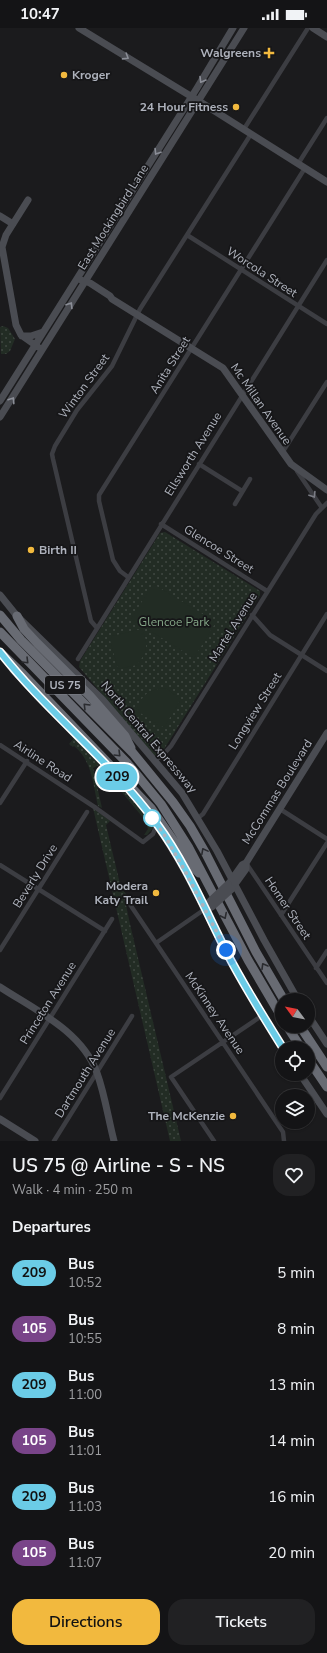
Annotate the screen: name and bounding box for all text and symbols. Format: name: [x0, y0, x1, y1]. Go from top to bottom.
text: 10:47: [20, 4, 60, 24]
place label: Walgreens: [200, 45, 261, 61]
marker: Walgreens: [264, 48, 274, 58]
one-way arrow: [122, 52, 129, 60]
place label: Kroger: [72, 67, 110, 83]
marker: Kroger: [59, 70, 69, 80]
one-way arrow: [200, 76, 207, 83]
place label: 24 Hour Fitness: [140, 99, 228, 115]
marker: 24 Hour Fitness: [231, 102, 241, 112]
one-way arrow: [154, 148, 161, 155]
street label: East Mockingbird Lane: [74, 161, 152, 273]
street label: Worcola Street: [224, 243, 301, 301]
one-way arrow: [65, 302, 73, 309]
street label: Anita Street: [146, 333, 194, 397]
street label: Winton Street: [55, 350, 113, 422]
street label: Mc Millan Avenue: [227, 360, 295, 448]
one-way arrow: [7, 397, 14, 404]
street label: Ellsworth Avenue: [161, 409, 225, 499]
one-way arrow: [308, 491, 315, 498]
street label: Glencoe Street: [181, 521, 258, 577]
place label: Birth II: [39, 542, 77, 558]
marker: Birth II: [26, 545, 36, 555]
street label: Martel Avenue: [205, 589, 261, 665]
park label: Glencoe Park: [139, 614, 210, 630]
one-way arrow: [22, 656, 29, 664]
street label: Longview Street: [225, 669, 286, 753]
road number: US 75: [45, 676, 85, 694]
street label: North Central Expressway: [97, 678, 201, 797]
one-way arrow: [83, 703, 91, 711]
street label: Airline Road: [11, 736, 75, 786]
street label: McCommas Boulevard: [238, 737, 316, 847]
one-way arrow: [113, 749, 121, 757]
line badge: 209: [94, 764, 140, 790]
text: 209: [104, 767, 130, 786]
unlabelled marker: [143, 809, 161, 827]
street label: Beverly Drive: [9, 841, 61, 911]
one-way arrow: [201, 848, 208, 855]
street label: Homer Street: [261, 873, 315, 943]
place label: Modera Katy Trail: [95, 878, 148, 908]
marker: Modera Katy Trail: [151, 888, 161, 898]
one-way arrow: [220, 912, 227, 919]
your location: [216, 940, 236, 960]
street label: Princeton Avenue: [16, 959, 80, 1047]
one-way arrow: [262, 963, 269, 970]
street label: McKinney Avenue: [181, 969, 249, 1057]
north arrow: [275, 993, 315, 1033]
map controls: [275, 993, 315, 1129]
street label: Dartmouth Avenue: [51, 1025, 119, 1121]
button: locate: [275, 1041, 315, 1081]
button: layers: [275, 1089, 315, 1129]
place label: The McKenzie: [148, 1108, 225, 1124]
marker: The McKenzie: [228, 1111, 238, 1121]
text: US 75 @ Airline - S - NS: [12, 1153, 225, 1179]
button: heart: [273, 1154, 315, 1196]
text: Walk · 4 min · 250 m: [12, 1181, 133, 1199]
text: Departures: [12, 1217, 91, 1237]
text: Bus: [68, 1254, 94, 1274]
text: 209: [21, 1263, 47, 1282]
text: 5 min: [277, 1263, 315, 1283]
text: 10:52: [68, 1274, 102, 1292]
text: Bus: [68, 1310, 94, 1330]
text: 105: [21, 1319, 47, 1338]
text: 8 min: [277, 1319, 315, 1339]
text: 10:55: [68, 1330, 102, 1348]
text: Bus: [68, 1366, 94, 1386]
text: 209: [21, 1375, 47, 1394]
text: 13 min: [268, 1375, 315, 1395]
text: 11:00: [68, 1386, 102, 1404]
text: Bus: [68, 1422, 94, 1442]
text: 105: [21, 1431, 47, 1450]
text: 14 min: [268, 1431, 315, 1451]
text: 11:01: [68, 1442, 102, 1460]
text: Bus: [68, 1478, 94, 1498]
text: 209: [21, 1487, 47, 1506]
text: 16 min: [268, 1487, 315, 1507]
text: 11:03: [68, 1498, 102, 1516]
text: Bus: [68, 1534, 94, 1554]
text: 105: [21, 1543, 47, 1562]
text: 20 min: [268, 1543, 315, 1563]
text: 11:07: [68, 1554, 102, 1572]
button: Directions: [12, 1599, 160, 1645]
button: Tickets: [168, 1599, 315, 1645]

